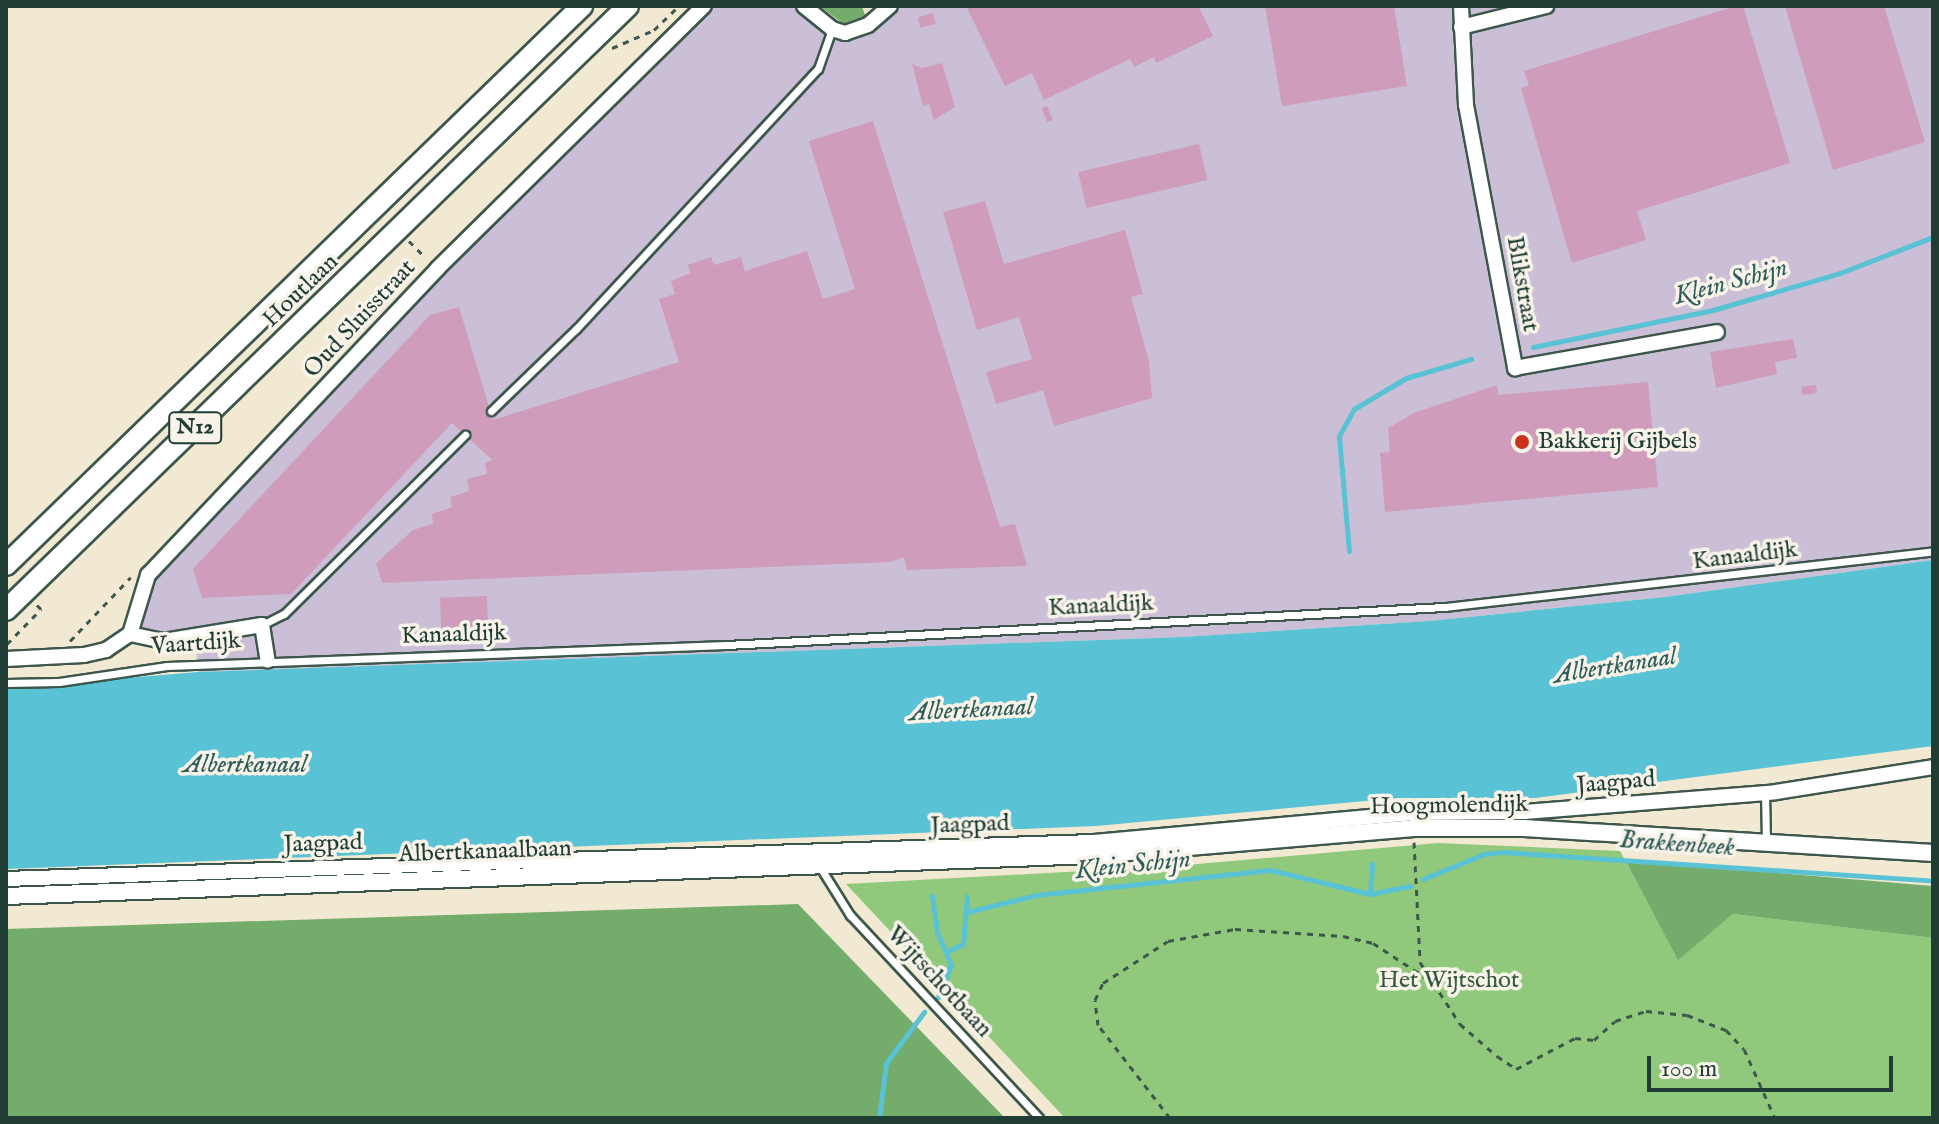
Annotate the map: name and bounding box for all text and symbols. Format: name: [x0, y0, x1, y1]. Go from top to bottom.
street label: Blikstraat: [1499, 234, 1545, 334]
street label: Houtlaan: [257, 248, 345, 334]
water label: Klein Schijn: [1671, 252, 1791, 312]
street label: Oud Sluisstraat: [298, 254, 422, 384]
road number: N12: [167, 410, 223, 446]
place label: Bakkerij Gijbels: [1538, 428, 1697, 456]
marker: Bakkerij Gijbels: [1513, 433, 1531, 451]
street label: Kanaaldijk: [1691, 535, 1799, 577]
street label: Kanaaldijk: [1048, 589, 1154, 623]
street label: Kanaaldijk: [401, 619, 507, 651]
street label: Vaartdijk: [150, 627, 242, 661]
water label: Albertkanaal: [1552, 641, 1678, 691]
water label: Albertkanaal: [909, 691, 1033, 729]
water label: Albertkanaal: [183, 749, 307, 781]
street label: Jaagpad: [1575, 765, 1657, 801]
street label: Hoogmolendijk: [1370, 790, 1528, 822]
street label: Jaagpad: [930, 809, 1010, 841]
water label: Brakkenbeek: [1618, 824, 1736, 864]
street label: Jaagpad: [283, 828, 363, 860]
street label: Albertkanaalbaan: [398, 835, 572, 869]
water label: Klein Schijn: [1074, 843, 1192, 887]
street label: Wijtschotbaan: [880, 920, 998, 1044]
park label: Het Wijtschot: [1379, 967, 1519, 995]
scale bar: [1651, 1040, 1897, 1090]
text: 100 m: [1661, 1054, 1717, 1085]

